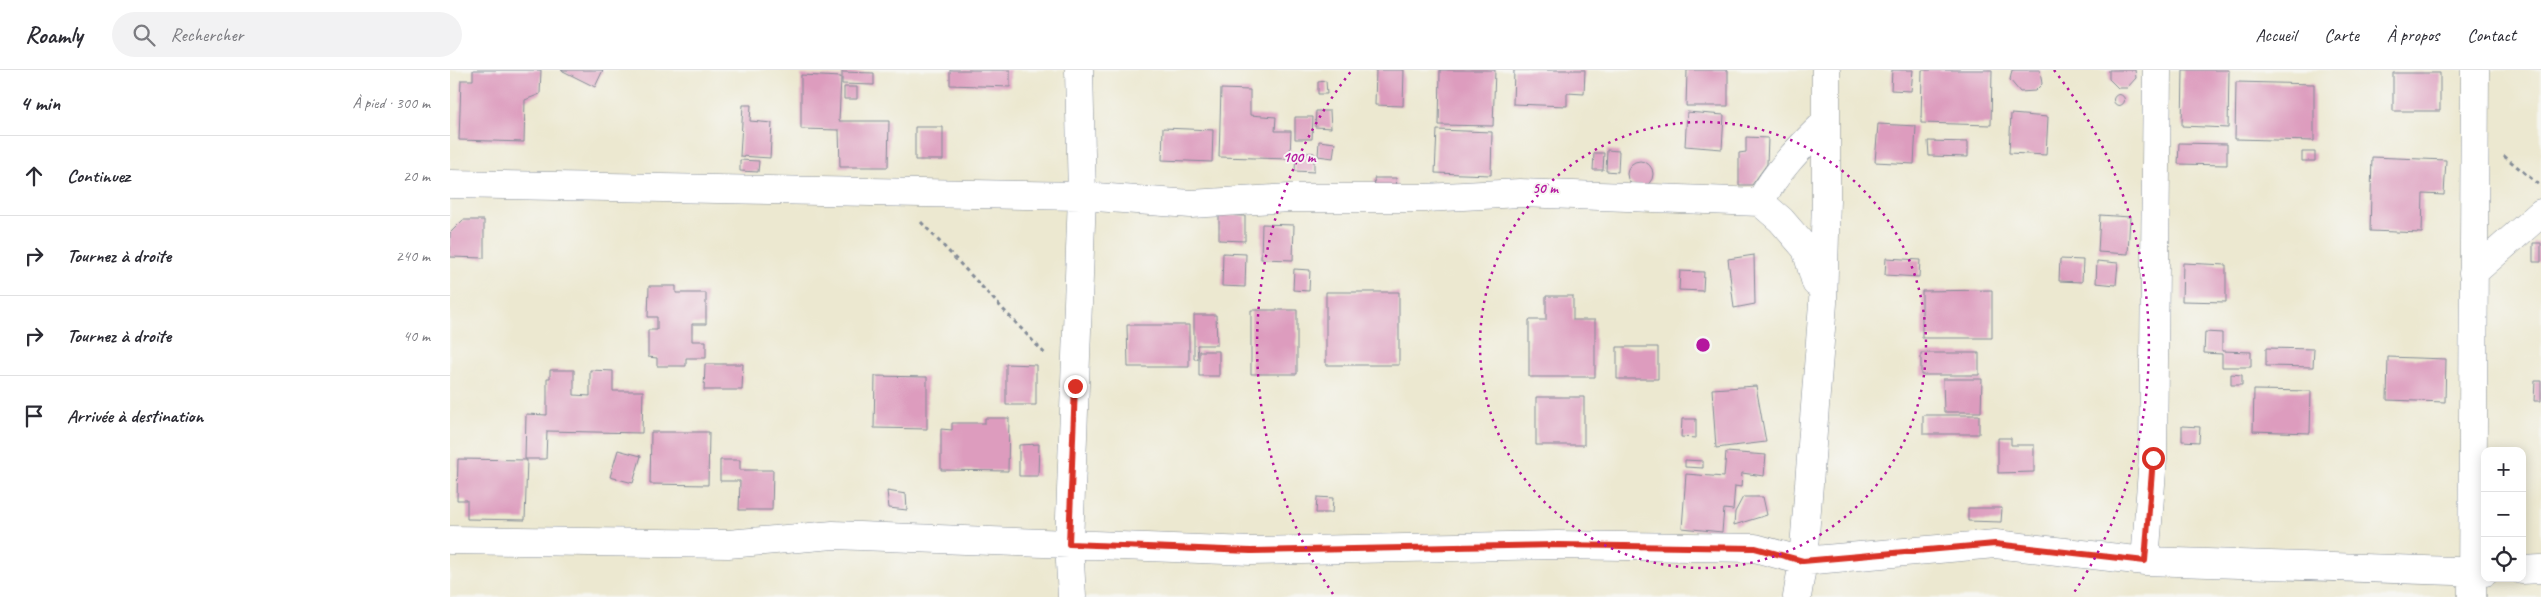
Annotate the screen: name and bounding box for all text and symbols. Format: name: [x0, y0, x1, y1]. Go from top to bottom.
search box: [112, 12, 462, 57]
text: Roamly: [25, 20, 82, 50]
icon: search: [130, 21, 158, 49]
text: Rechercher: [170, 23, 243, 47]
text: Accueil: [2256, 24, 2296, 46]
text: Carte: [2324, 24, 2359, 46]
text: À propos: [2387, 24, 2439, 46]
text: Contact: [2467, 24, 2516, 46]
text: 4 min: [20, 90, 60, 116]
text: À pied · 300 m: [352, 93, 430, 113]
text: 100 m: [1283, 148, 1317, 167]
icon: ahead: [20, 162, 48, 190]
text: Continuez: [67, 164, 130, 188]
text: 20 m: [403, 166, 430, 186]
text: 50 m: [1532, 179, 1559, 198]
icon: right: [20, 242, 48, 270]
text: Tournez à droite: [67, 244, 171, 268]
text: 240 m: [396, 246, 430, 266]
icon: right: [20, 322, 48, 350]
text: Tournez à droite: [67, 324, 171, 348]
text: 40 m: [403, 326, 430, 346]
centre of rings: [1694, 336, 1712, 354]
route end: [1064, 375, 1087, 398]
icon: arrive: [20, 402, 48, 430]
text: Arrivée à destination: [67, 404, 203, 428]
route start: [2142, 447, 2165, 470]
map controls: [2481, 447, 2526, 582]
button: +: [2481, 447, 2526, 492]
button: −: [2481, 492, 2526, 537]
button: locate: [2481, 537, 2526, 582]

